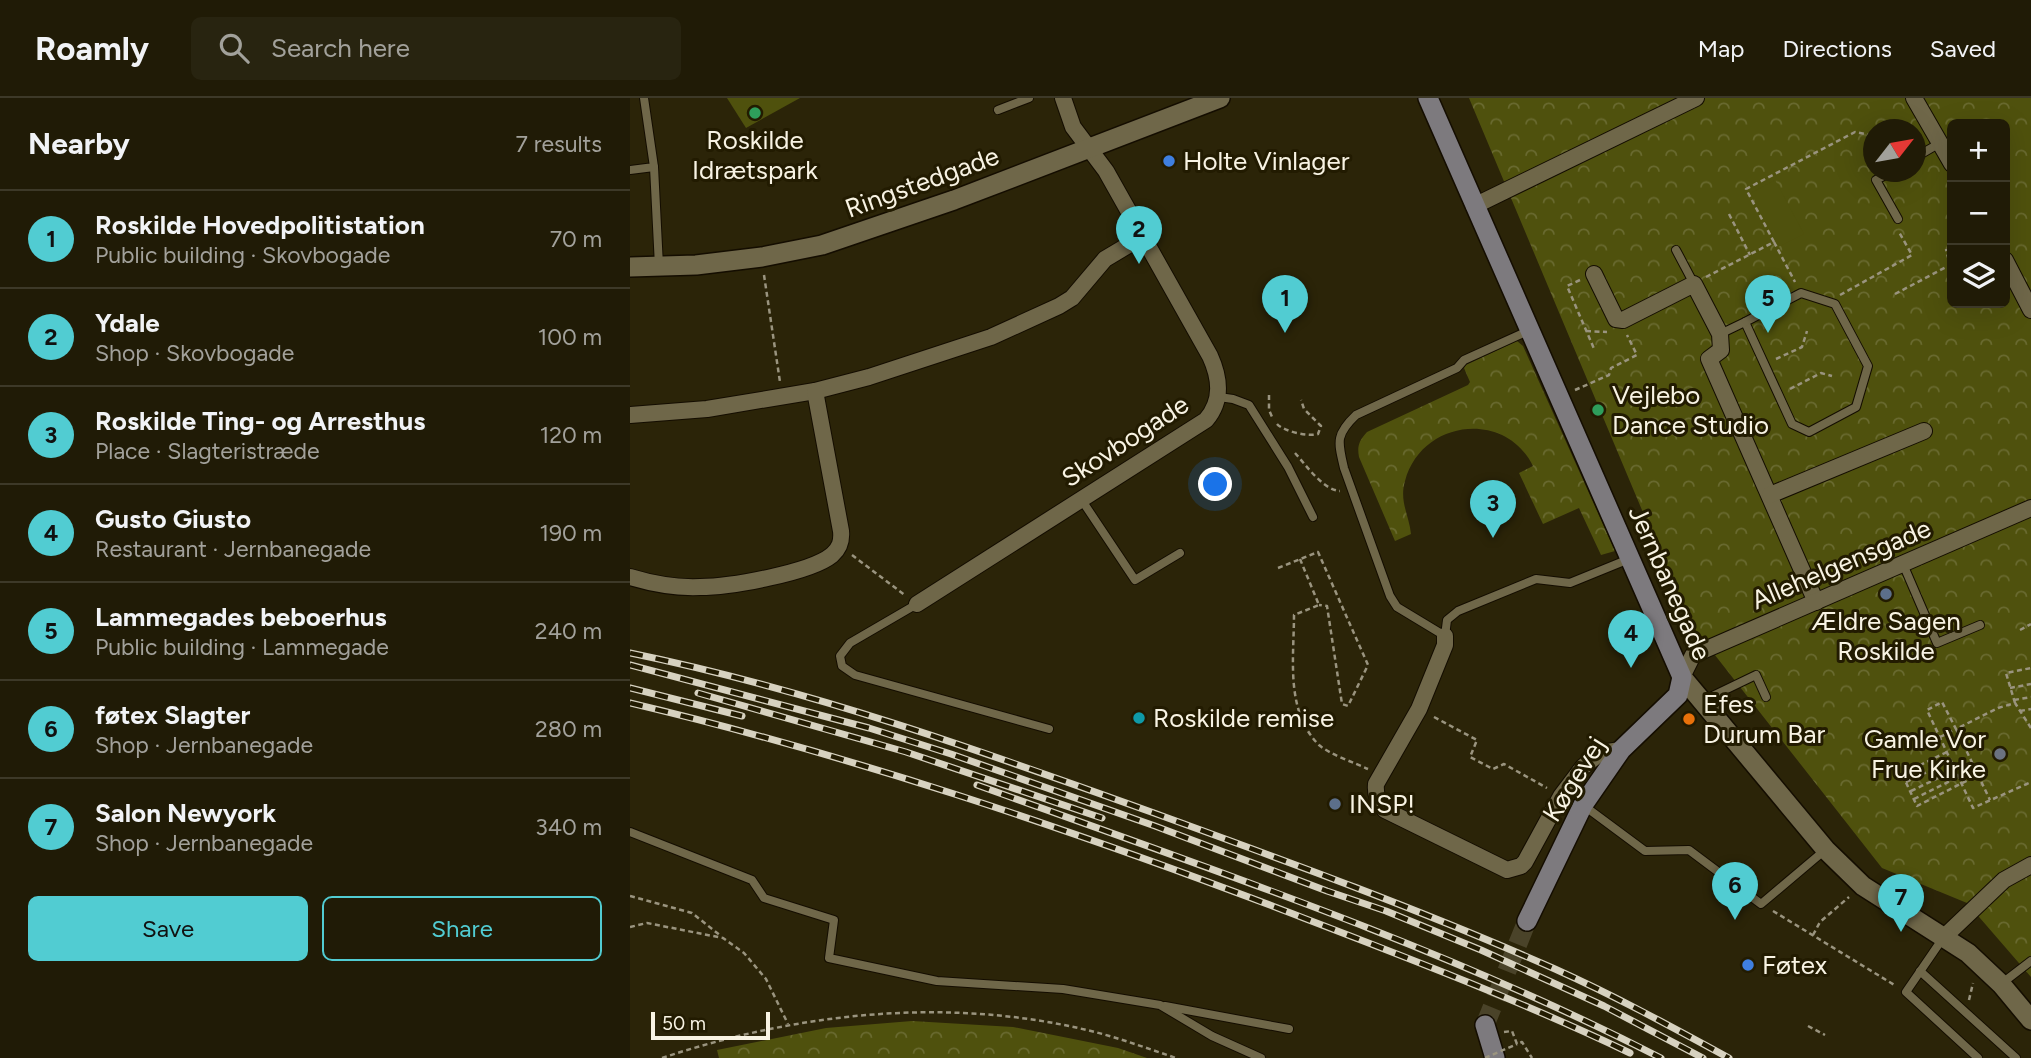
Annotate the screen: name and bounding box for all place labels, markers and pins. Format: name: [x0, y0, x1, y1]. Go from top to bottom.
marker: Roskilde Idrætspark: [747, 105, 763, 121]
place label: Roskilde Idrætspark: [692, 124, 818, 186]
place label: Holte Vinlager: [1183, 145, 1350, 177]
marker: Holte Vinlager: [1161, 153, 1177, 169]
pin: 2: [1116, 206, 1162, 264]
pin: 1: [1262, 275, 1308, 333]
pin: 5: [1745, 275, 1791, 333]
place label: Vejlebo Dance Studio: [1612, 379, 1769, 441]
marker: Vejlebo Dance Studio: [1590, 402, 1606, 418]
pin: 3: [1470, 480, 1516, 538]
marker: Ældre Sagen Roskilde: [1878, 586, 1894, 602]
place label: Ældre Sagen Roskilde: [1811, 605, 1961, 667]
pin: 4: [1608, 610, 1654, 668]
place label: Efes Durum Bar: [1703, 688, 1825, 750]
place label: Roskilde remise: [1153, 702, 1334, 734]
marker: Roskilde remise: [1131, 710, 1147, 726]
marker: Efes Durum Bar: [1681, 711, 1697, 727]
place label: Gamle Vor Frue Kirke: [1864, 723, 1986, 785]
marker: Gamle Vor Frue Kirke: [1992, 746, 2008, 762]
place label: INSP!: [1349, 788, 1415, 820]
marker: INSP!: [1327, 796, 1343, 812]
pin: 6: [1712, 862, 1758, 920]
pin: 7: [1878, 874, 1924, 932]
place label: Føtex: [1762, 949, 1828, 981]
marker: Føtex: [1740, 957, 1756, 973]

